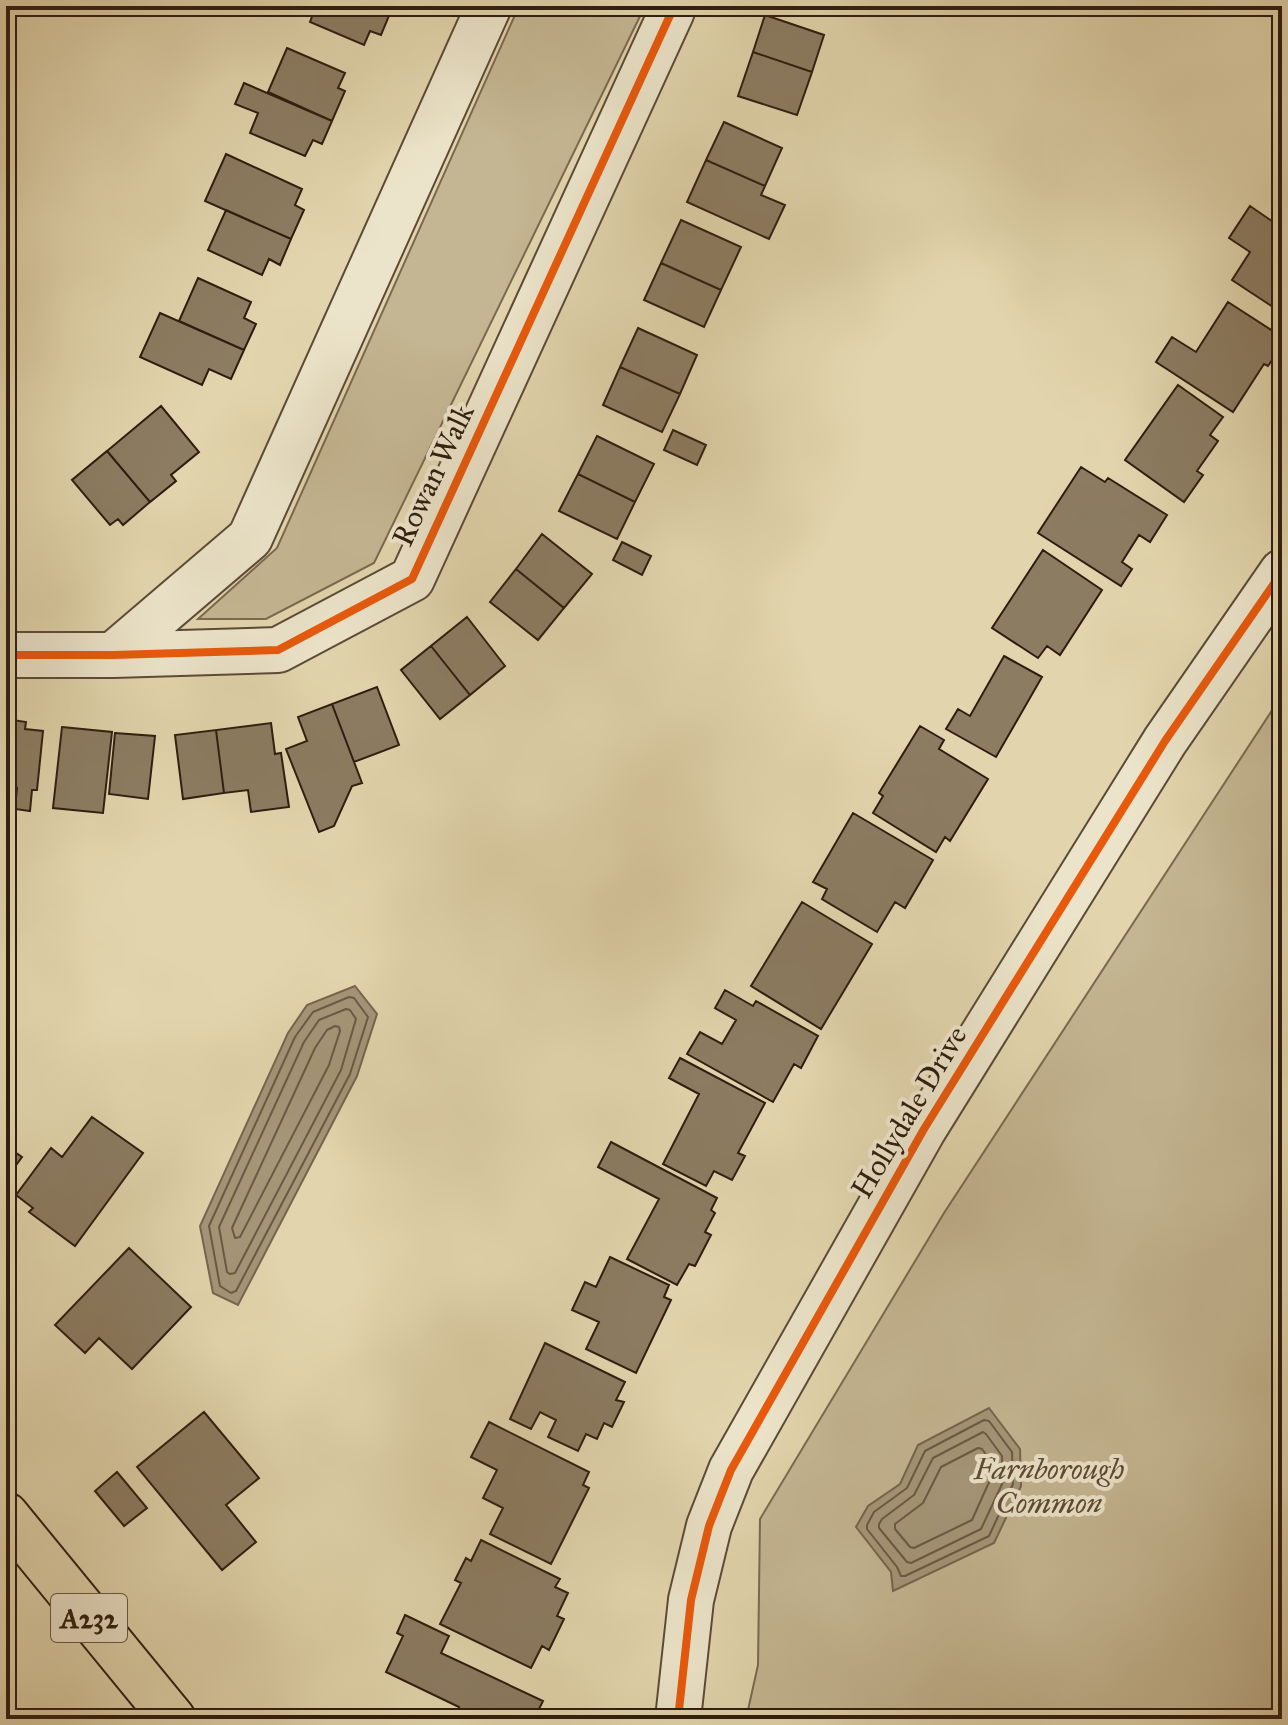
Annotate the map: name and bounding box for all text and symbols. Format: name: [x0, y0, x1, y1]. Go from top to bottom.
street label: Rowan Walk: [384, 398, 482, 552]
street label: Hollydale Drive: [844, 1019, 974, 1205]
park label: Farnborough Common: [973, 1451, 1125, 1521]
road number: A232: [51, 1594, 127, 1642]

